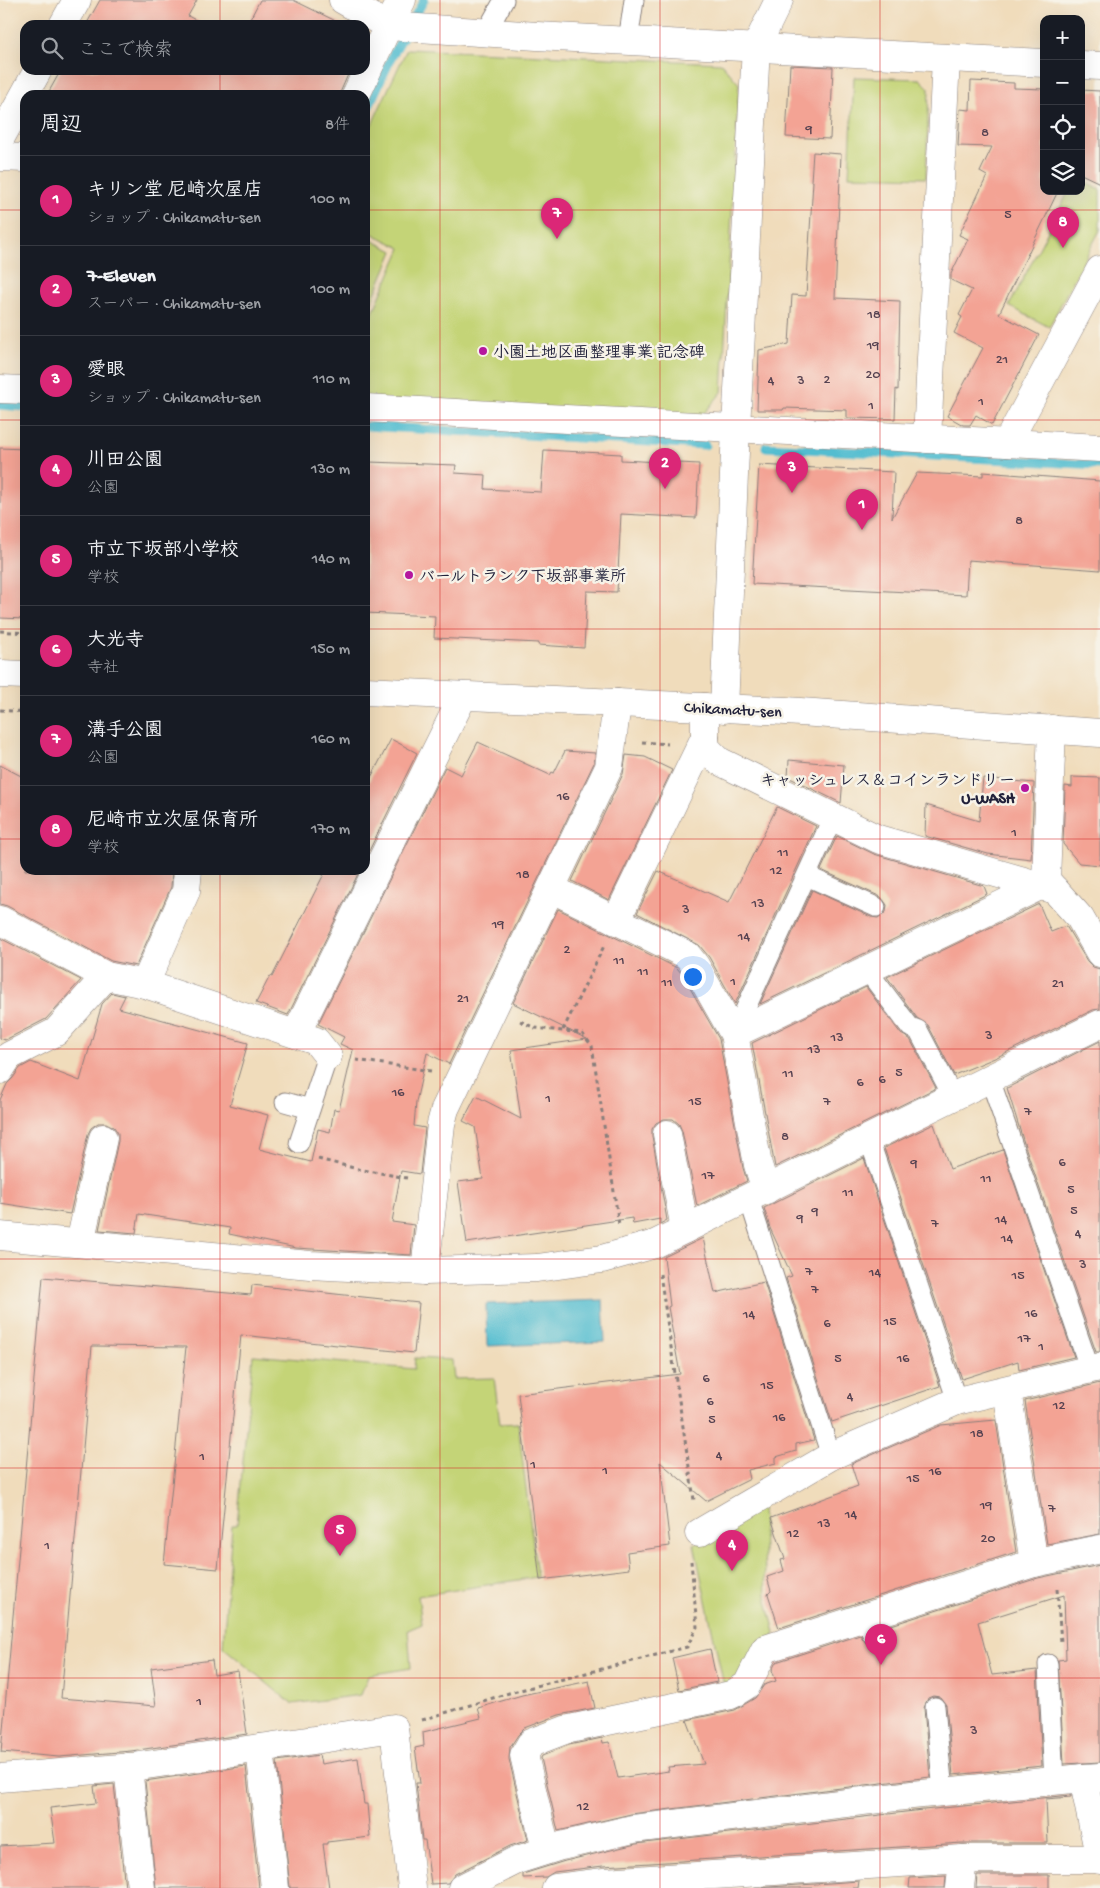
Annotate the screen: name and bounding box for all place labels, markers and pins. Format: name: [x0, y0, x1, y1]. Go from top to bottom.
pin: 7: [541, 198, 573, 239]
pin: 8: [1047, 207, 1079, 248]
place label: 小園土地区画整理事業 記念碑: [493, 343, 705, 364]
marker: 小園土地区画整理事業 記念碑: [477, 345, 489, 357]
pin: 2: [649, 448, 681, 489]
pin: 3: [776, 452, 808, 493]
pin: 1: [846, 489, 878, 530]
place label: バールトランク下坂部事業所: [419, 567, 626, 588]
marker: バールトランク下坂部事業所: [403, 569, 415, 581]
place label: キャッシュレス＆コインランドリー U-WASH: [760, 773, 1016, 810]
marker: キャッシュレス＆コインランドリー U-WASH: [1019, 782, 1031, 794]
pin: 5: [324, 1515, 356, 1556]
pin: 4: [716, 1530, 748, 1571]
pin: 6: [865, 1624, 897, 1665]

